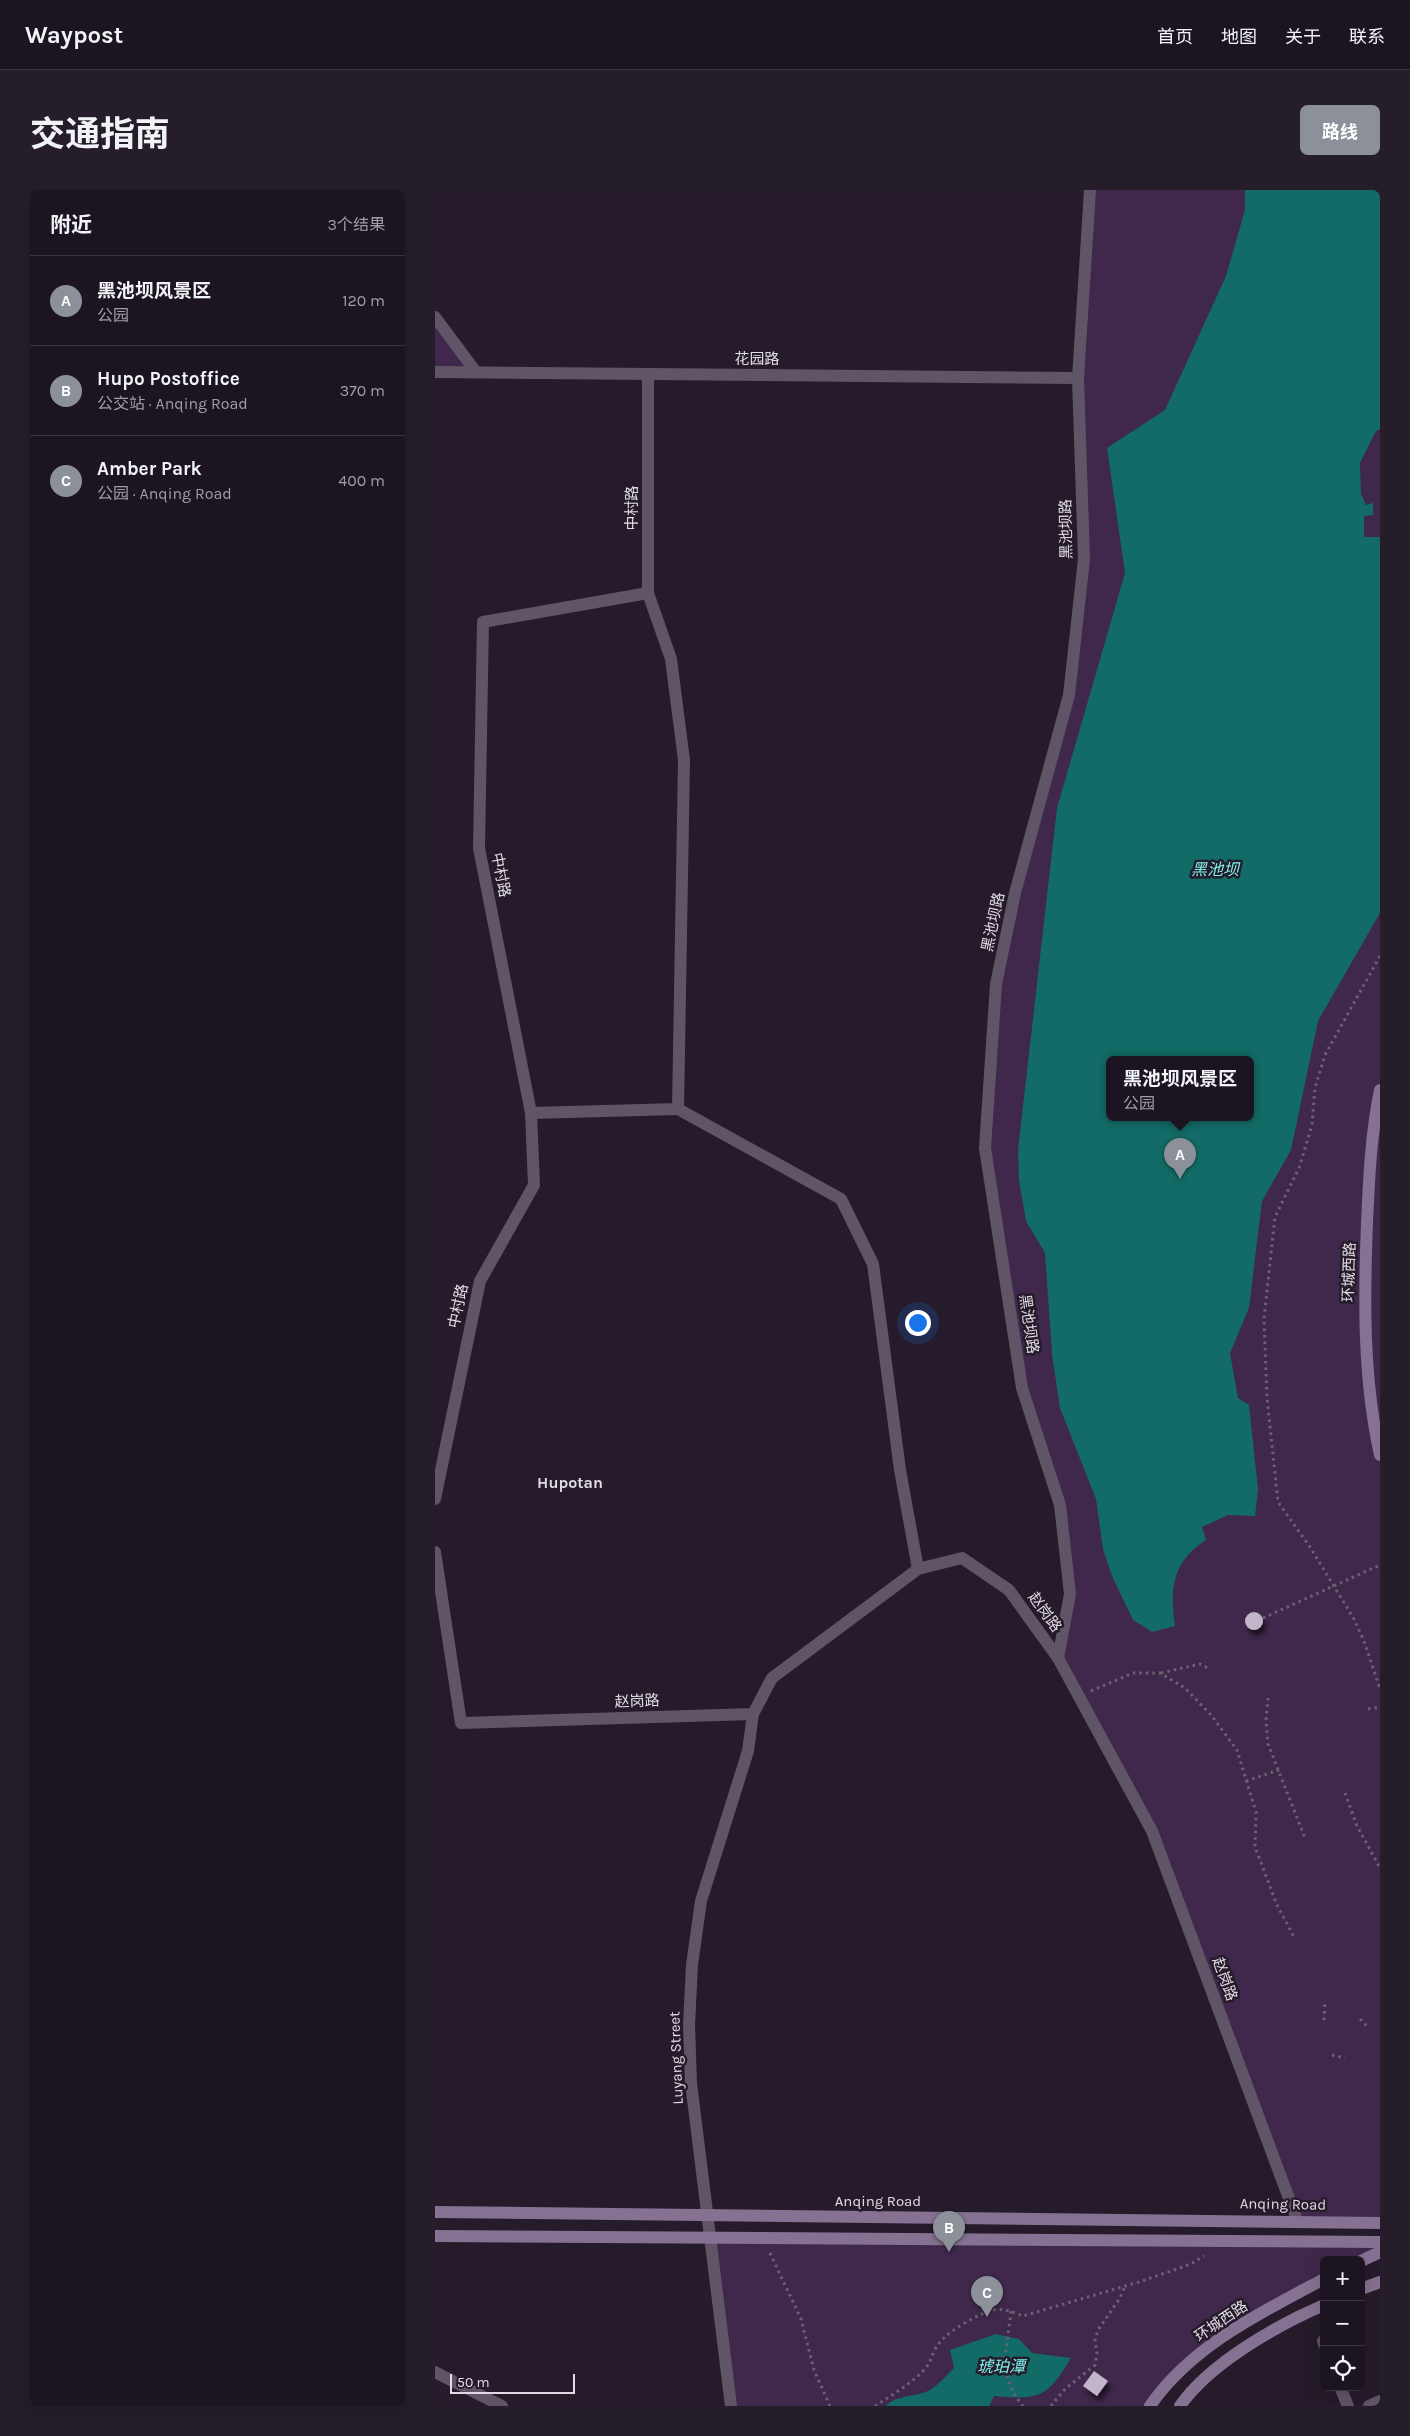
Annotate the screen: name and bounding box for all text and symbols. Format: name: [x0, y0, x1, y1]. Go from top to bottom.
text: Waypost: [25, 21, 123, 49]
text: 首页: [1157, 26, 1193, 48]
text: 地图: [1221, 26, 1257, 48]
text: 关于: [1285, 26, 1321, 48]
text: 联系: [1349, 26, 1385, 48]
button: 路线: [1300, 105, 1380, 155]
text: 交通指南: [30, 114, 170, 155]
text: 附近: [50, 213, 92, 237]
text: 3个结果: [328, 215, 385, 234]
text: 黑池坝风景区: [97, 280, 211, 302]
text: A: [61, 291, 71, 310]
text: 120 m: [342, 291, 385, 310]
text: 公园: [97, 306, 129, 325]
street label: 花园路: [734, 350, 780, 368]
text: Hupo Postoffice: [97, 368, 240, 390]
text: B: [61, 381, 71, 400]
text: 370 m: [340, 381, 385, 400]
text: 公交站 · Anqing Road: [97, 394, 248, 413]
text: Amber Park: [97, 458, 202, 480]
text: C: [61, 471, 71, 490]
text: 400 m: [338, 471, 385, 490]
text: 公园 · Anqing Road: [97, 484, 232, 503]
street label: 中村路: [623, 485, 641, 531]
street label: 黑池坝路: [1056, 499, 1076, 559]
street label: 中村路: [488, 851, 514, 899]
water label: 黑池坝: [1191, 860, 1241, 879]
street label: 黑池坝路: [978, 891, 1008, 953]
popup: [1106, 1056, 1254, 1121]
text: 黑池坝风景区: [1123, 1068, 1237, 1090]
text: 公园: [1123, 1094, 1155, 1113]
pin: A: [1164, 1138, 1196, 1179]
street label: 环城西路: [1339, 1242, 1359, 1302]
street label: 中村路: [445, 1282, 471, 1330]
street label: 黑池坝路: [1016, 1293, 1042, 1355]
your location: [905, 1310, 931, 1336]
district label: Hupotan: [537, 1473, 603, 1492]
street label: 赵岗路: [1024, 1589, 1066, 1635]
street label: 赵岗路: [614, 1691, 660, 1711]
street label: 赵岗路: [1209, 1955, 1241, 2003]
street label: Luyang Street: [665, 2011, 687, 2105]
street label: Anqing Road: [835, 2192, 921, 2210]
street label: Anqing Road: [1240, 2194, 1326, 2214]
pin: B: [933, 2211, 965, 2252]
map controls: [1320, 2256, 1365, 2391]
button: +: [1320, 2256, 1365, 2301]
pin: C: [971, 2276, 1003, 2317]
street label: 环城西路: [1191, 2297, 1251, 2345]
button: −: [1320, 2301, 1365, 2346]
button: locate: [1320, 2346, 1365, 2391]
water label: 琥珀潭: [977, 2357, 1028, 2376]
scale bar: [450, 2371, 575, 2394]
text: 50 m: [457, 2374, 490, 2391]

